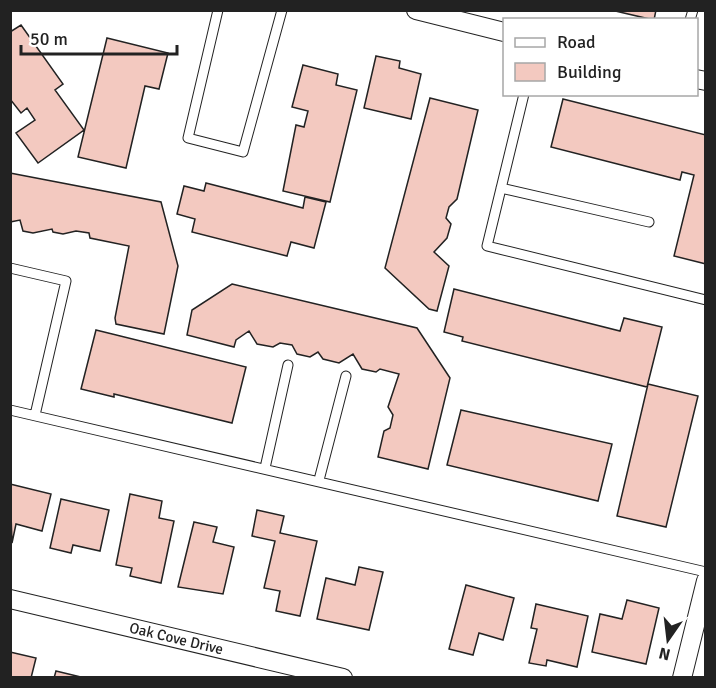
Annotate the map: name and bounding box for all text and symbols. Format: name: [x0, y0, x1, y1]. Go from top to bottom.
scale bar: [21, 18, 177, 56]
legend: [503, 18, 698, 96]
text: 50 m: [30, 28, 68, 50]
text: Road: [557, 31, 596, 53]
text: Building: [557, 61, 621, 83]
north arrow: [638, 610, 698, 670]
street label: Oak Cove Drive: [128, 619, 225, 658]
text: N: [657, 643, 672, 665]

